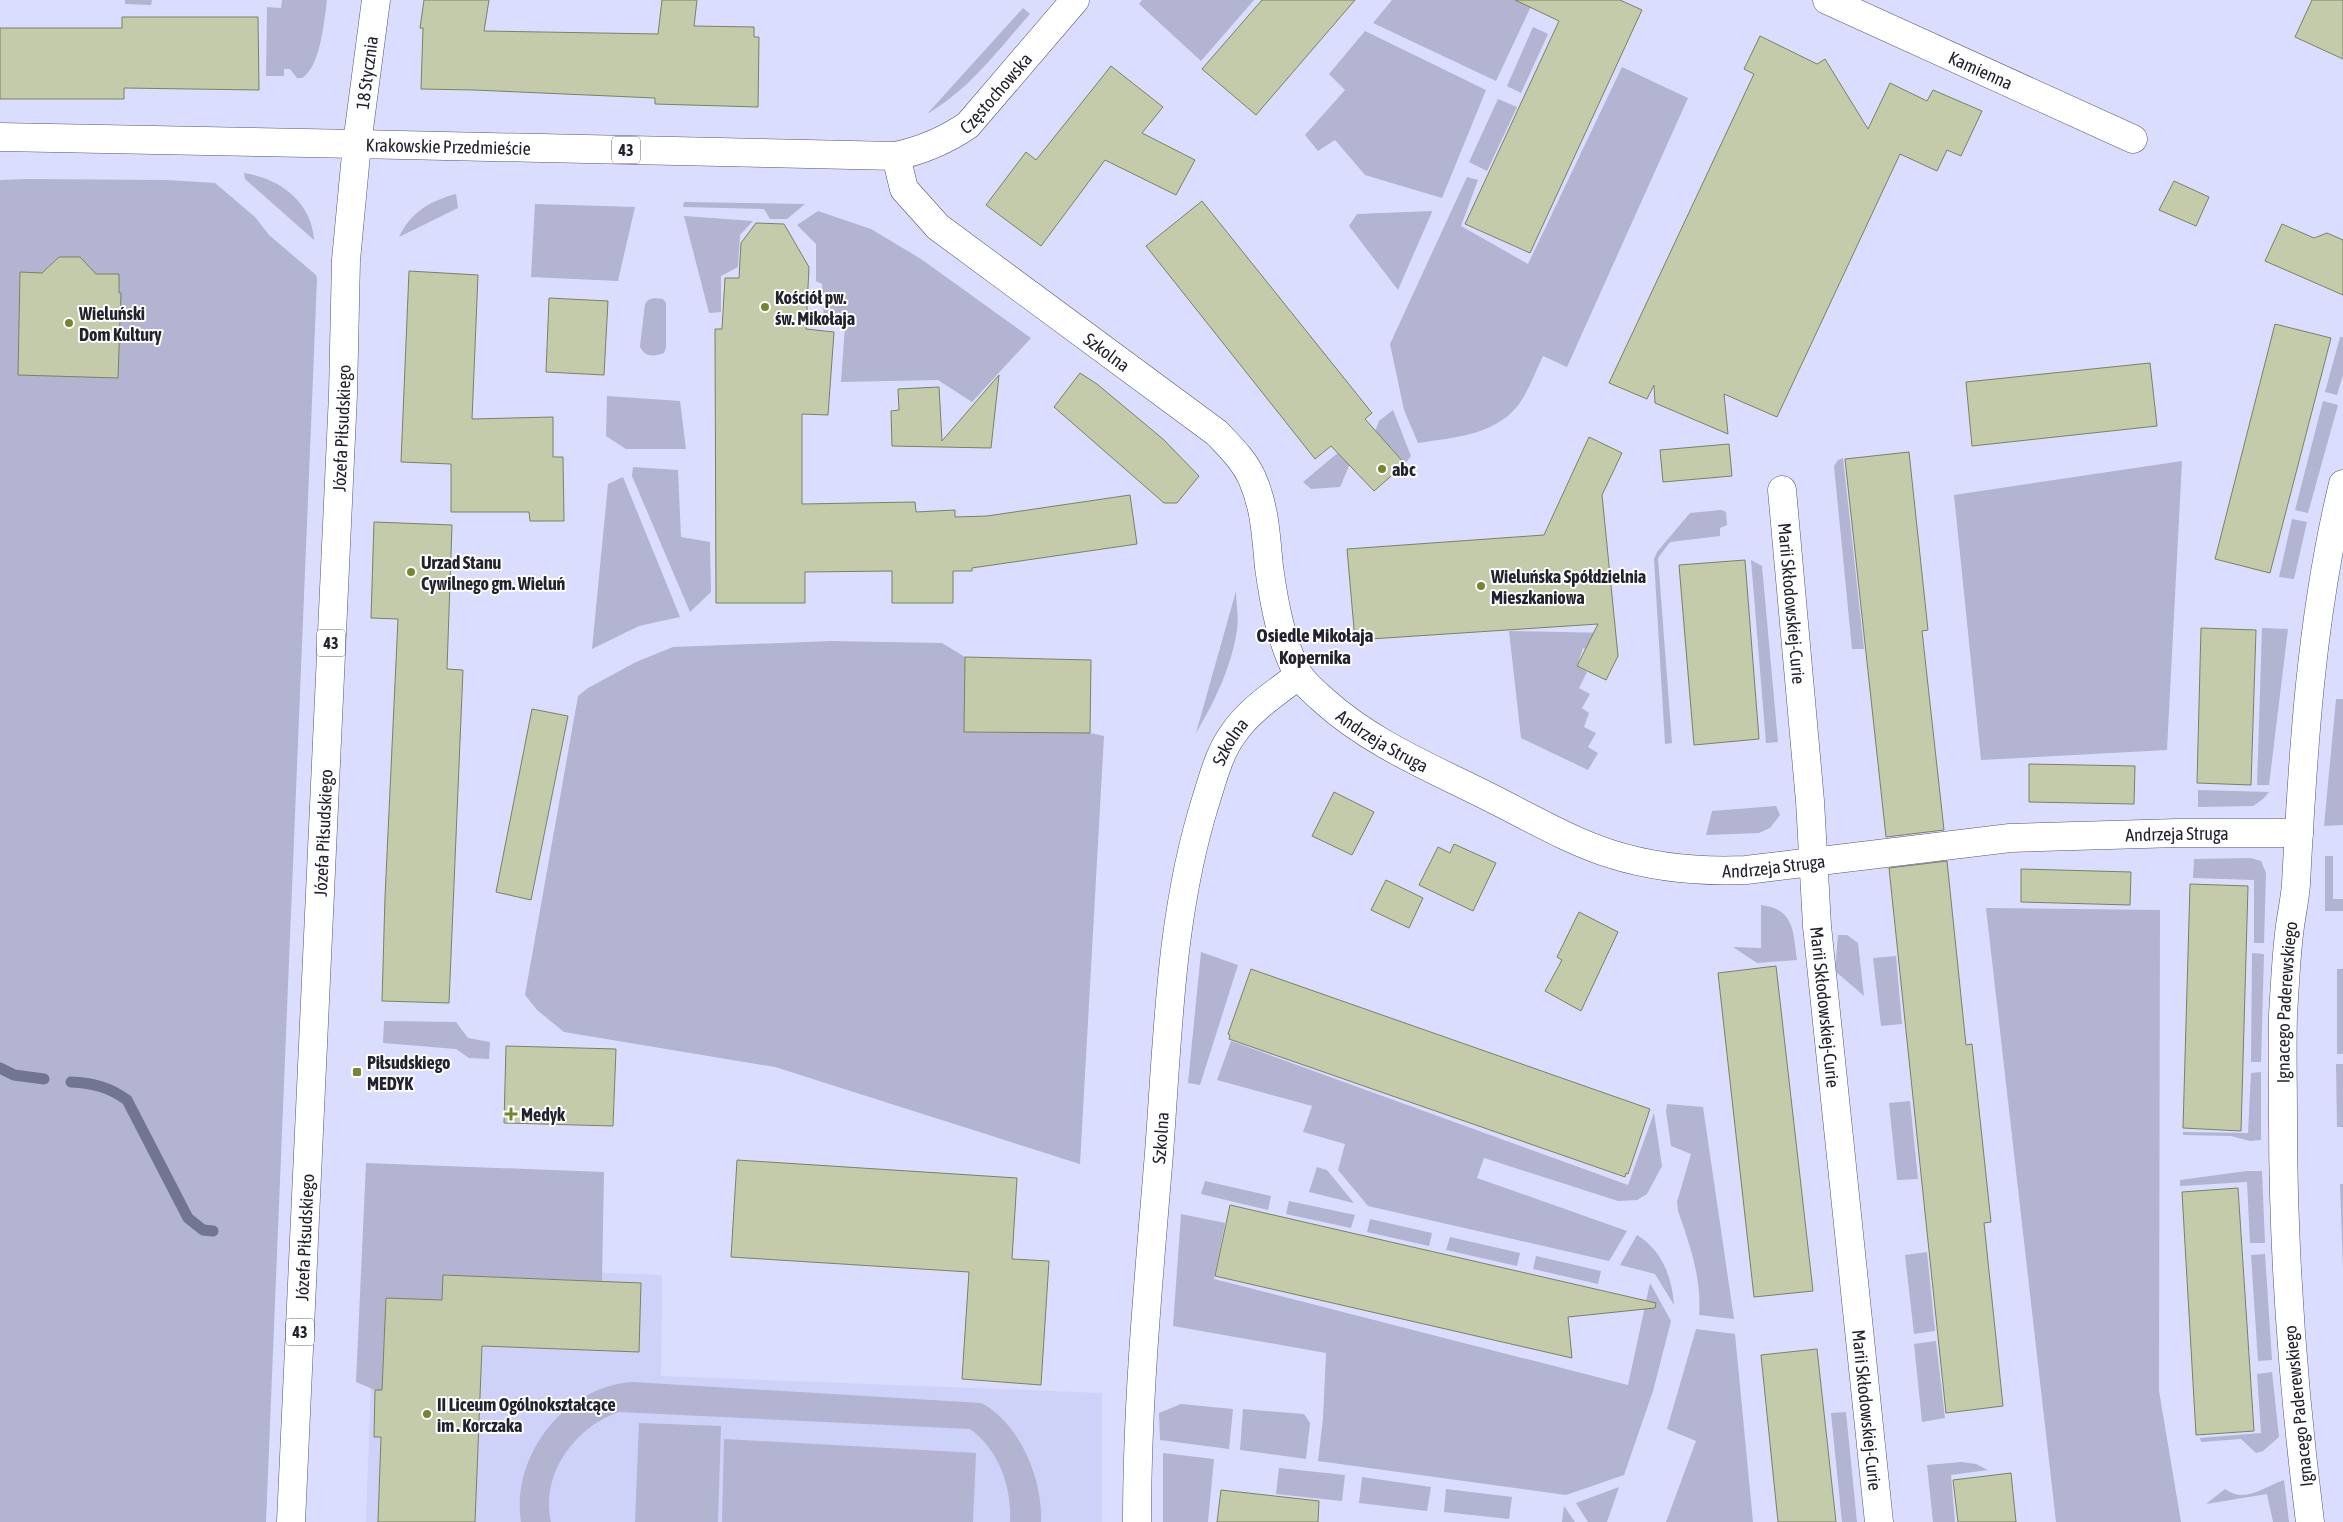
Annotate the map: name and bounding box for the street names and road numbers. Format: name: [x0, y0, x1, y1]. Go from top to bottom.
street label: 18 Stycznia: [351, 35, 382, 111]
street label: Kamienna: [1946, 46, 2016, 94]
street label: Częstochowska: [956, 48, 1036, 138]
street label: Krakowskie Przedmieście: [365, 134, 531, 158]
road number: 43: [612, 136, 640, 164]
street label: Szkolna: [1080, 328, 1134, 376]
street label: Józefa Piłsudskiego: [328, 364, 354, 492]
street label: Marii Skłodowskiej-Curie: [1775, 522, 1810, 685]
road number: 43: [317, 630, 345, 656]
street label: Andrzeja Struga: [1332, 705, 1432, 776]
street label: Szkolna: [1208, 713, 1252, 768]
street label: Józefa Piłsudskiego: [309, 769, 336, 897]
street label: Andrzeja Struga: [2125, 823, 2229, 845]
street label: Andrzeja Struga: [1722, 850, 1826, 881]
street label: Ignacego Paderewskiego: [2272, 920, 2301, 1083]
street label: Marii Skłodowskiej-Curie: [1807, 926, 1844, 1089]
street label: Szkolna: [1148, 1111, 1172, 1165]
street label: Józefa Piłsudskiego: [291, 1173, 318, 1301]
road number: 43: [286, 1318, 314, 1345]
street label: Ignacego Paderewskiego: [2279, 1324, 2317, 1488]
street label: Marii Skłodowskiej-Curie: [1849, 1328, 1886, 1491]

